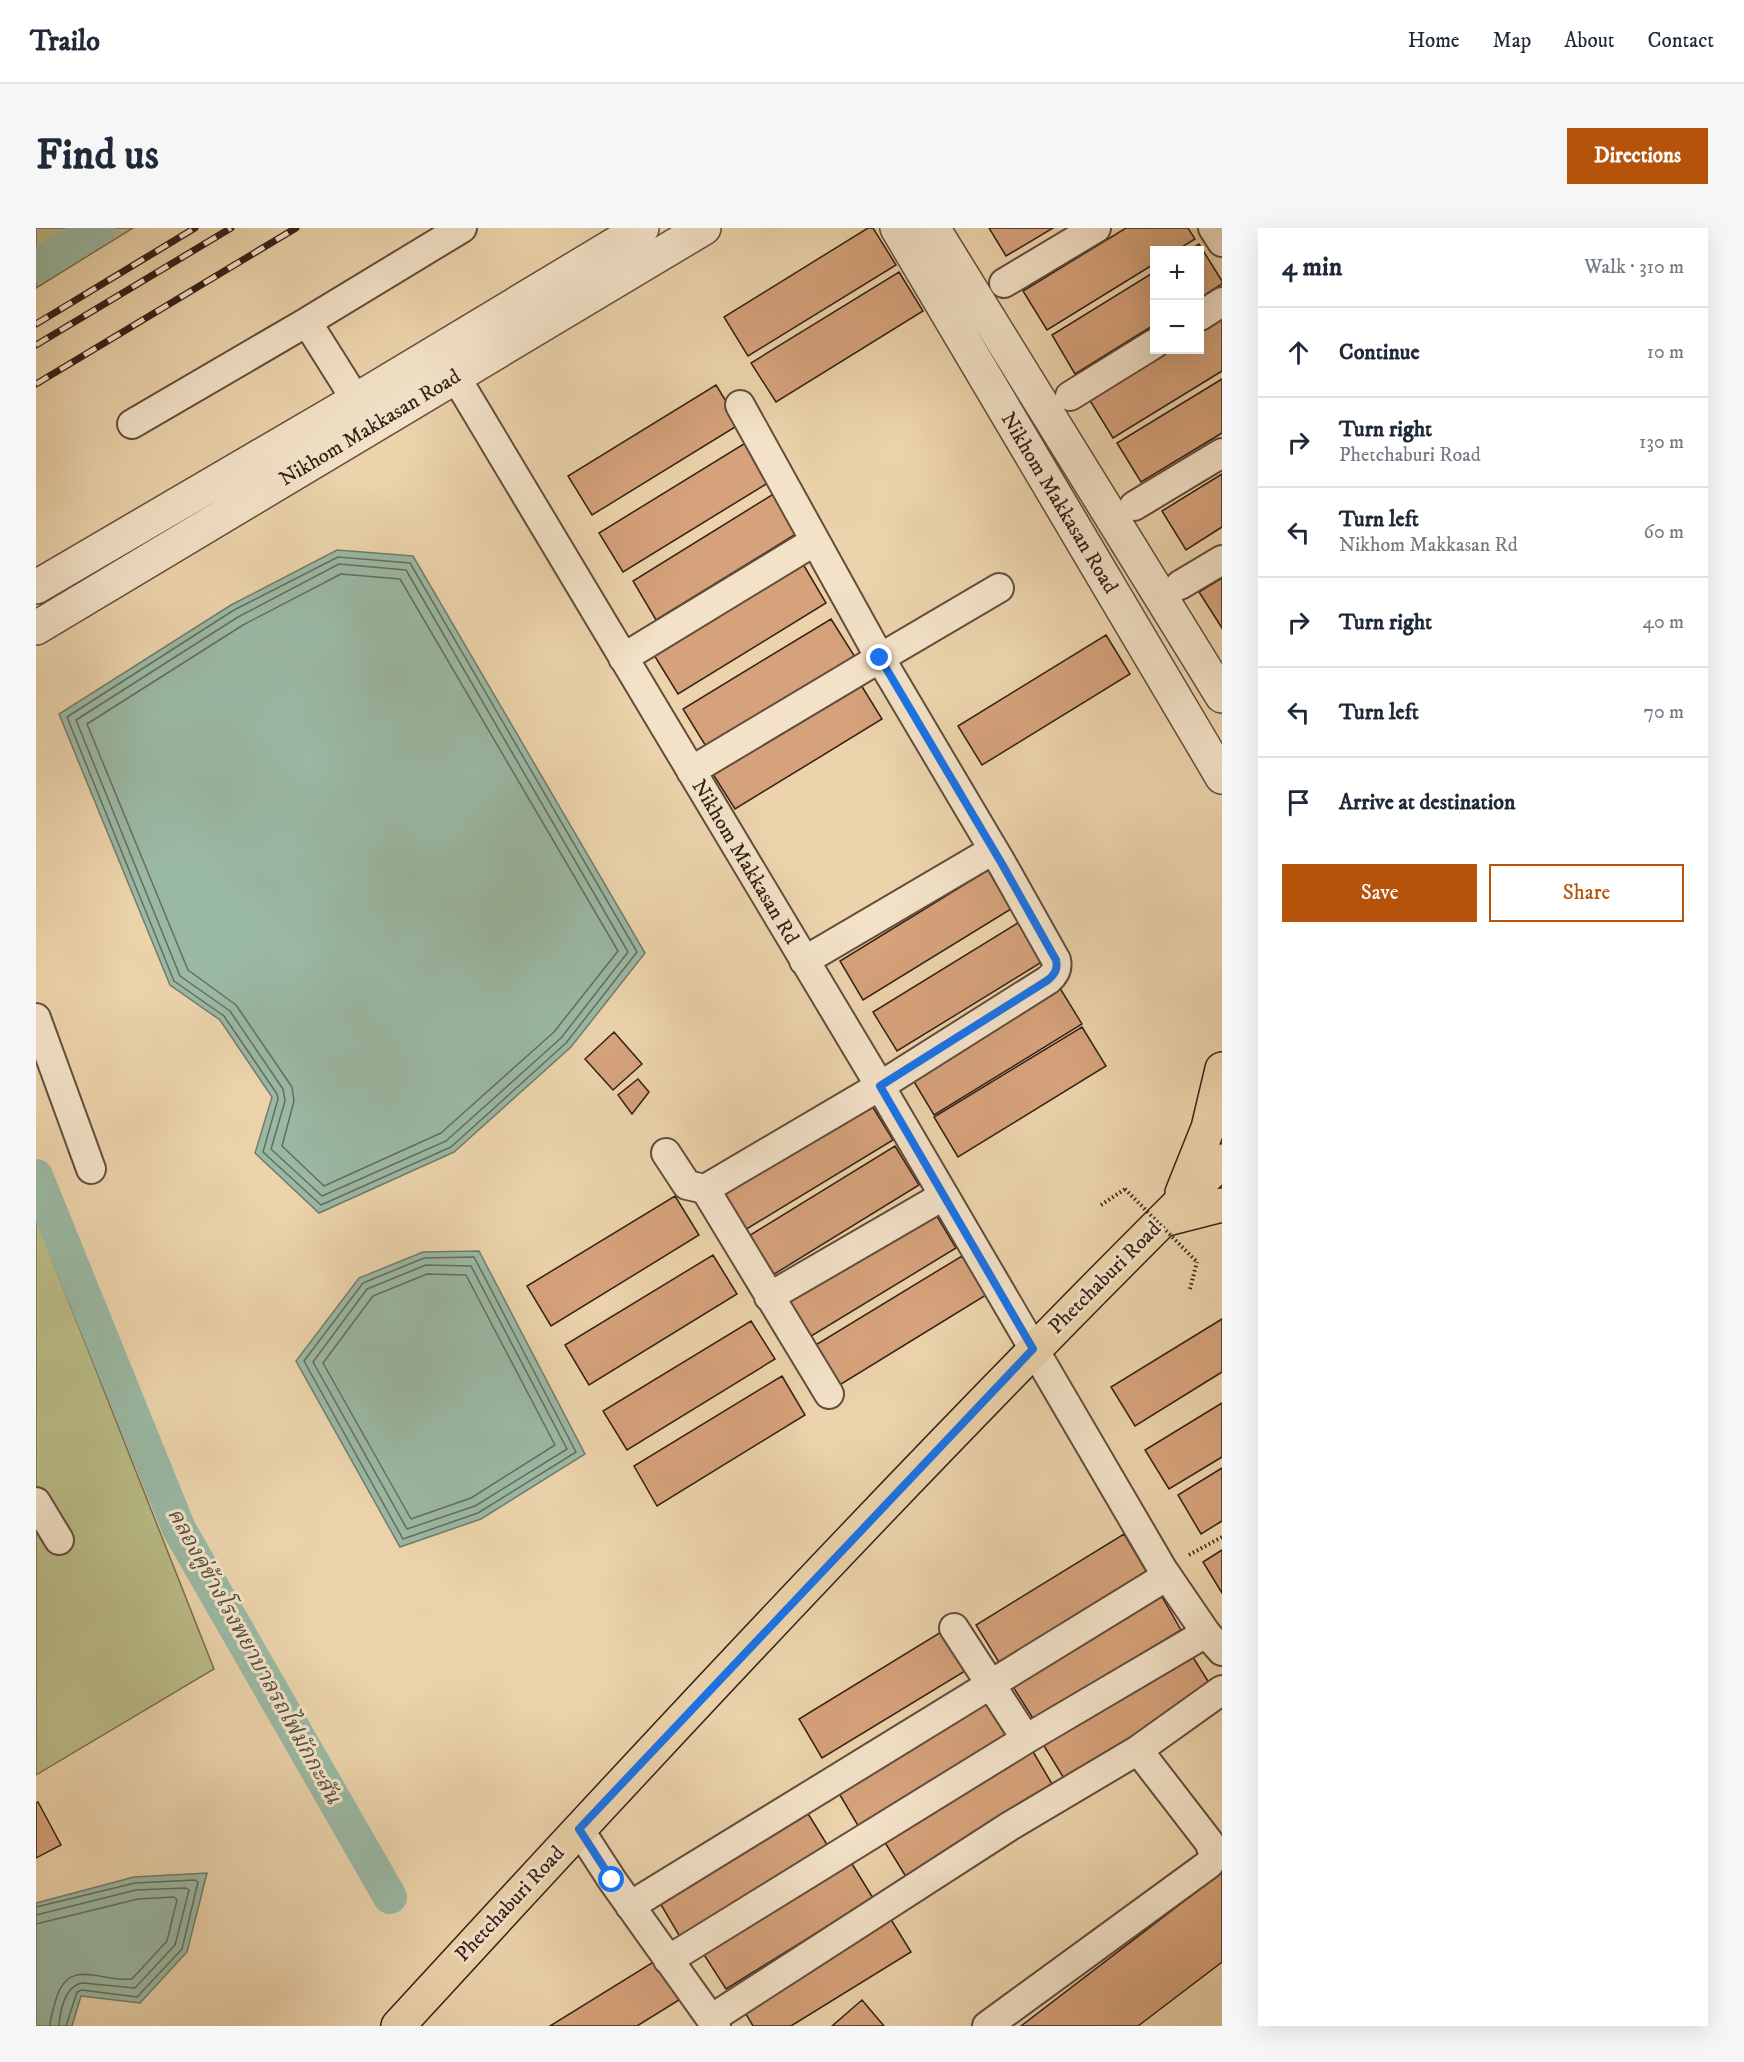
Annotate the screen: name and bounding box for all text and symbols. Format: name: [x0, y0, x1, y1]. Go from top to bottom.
text: Trailo: [30, 24, 100, 59]
text: Home: [1408, 28, 1460, 54]
text: Map: [1493, 28, 1531, 54]
text: About: [1564, 28, 1615, 54]
text: Contact: [1648, 28, 1714, 54]
button: Directions: [1567, 128, 1708, 184]
text: Find us: [36, 130, 159, 182]
map controls: [1150, 246, 1204, 354]
button: +: [1150, 246, 1204, 300]
text: 4 min: [1282, 251, 1342, 284]
text: Walk · 310 m: [1584, 255, 1684, 280]
button: −: [1150, 300, 1204, 354]
icon: ahead: [1282, 336, 1315, 369]
text: Continue: [1339, 339, 1420, 366]
text: 10 m: [1647, 340, 1684, 365]
street label: Nikhom Makkasan Road: [275, 363, 466, 492]
street label: Nikhom Makkasan Road: [995, 408, 1124, 599]
text: Turn right: [1339, 416, 1432, 443]
icon: right: [1282, 426, 1315, 459]
text: 130 m: [1639, 430, 1684, 455]
text: Phetchaburi Road: [1339, 443, 1481, 468]
text: Turn left: [1339, 506, 1419, 533]
icon: left: [1282, 516, 1315, 549]
text: 60 m: [1644, 520, 1684, 545]
text: Nikhom Makkasan Rd: [1339, 533, 1518, 558]
icon: right: [1282, 606, 1315, 639]
text: Turn right: [1339, 609, 1432, 636]
text: 40 m: [1642, 610, 1684, 635]
route end: [866, 644, 892, 670]
icon: left: [1282, 696, 1315, 729]
text: Turn left: [1339, 699, 1419, 726]
text: 70 m: [1643, 700, 1684, 725]
street label: Nikhom Makkasan Rd: [686, 775, 805, 950]
icon: arrive: [1282, 786, 1315, 819]
text: Arrive at destination: [1339, 789, 1516, 816]
button: Save: [1282, 864, 1477, 922]
button: Share: [1489, 864, 1684, 922]
street label: Phetchaburi Road: [1043, 1216, 1167, 1340]
water label: คลองคู่ข้างโรงพยาบาลรถไฟมักกะสัน: [161, 1502, 350, 1809]
street label: Phetchaburi Road: [450, 1840, 571, 1967]
route start: [598, 1866, 624, 1892]

